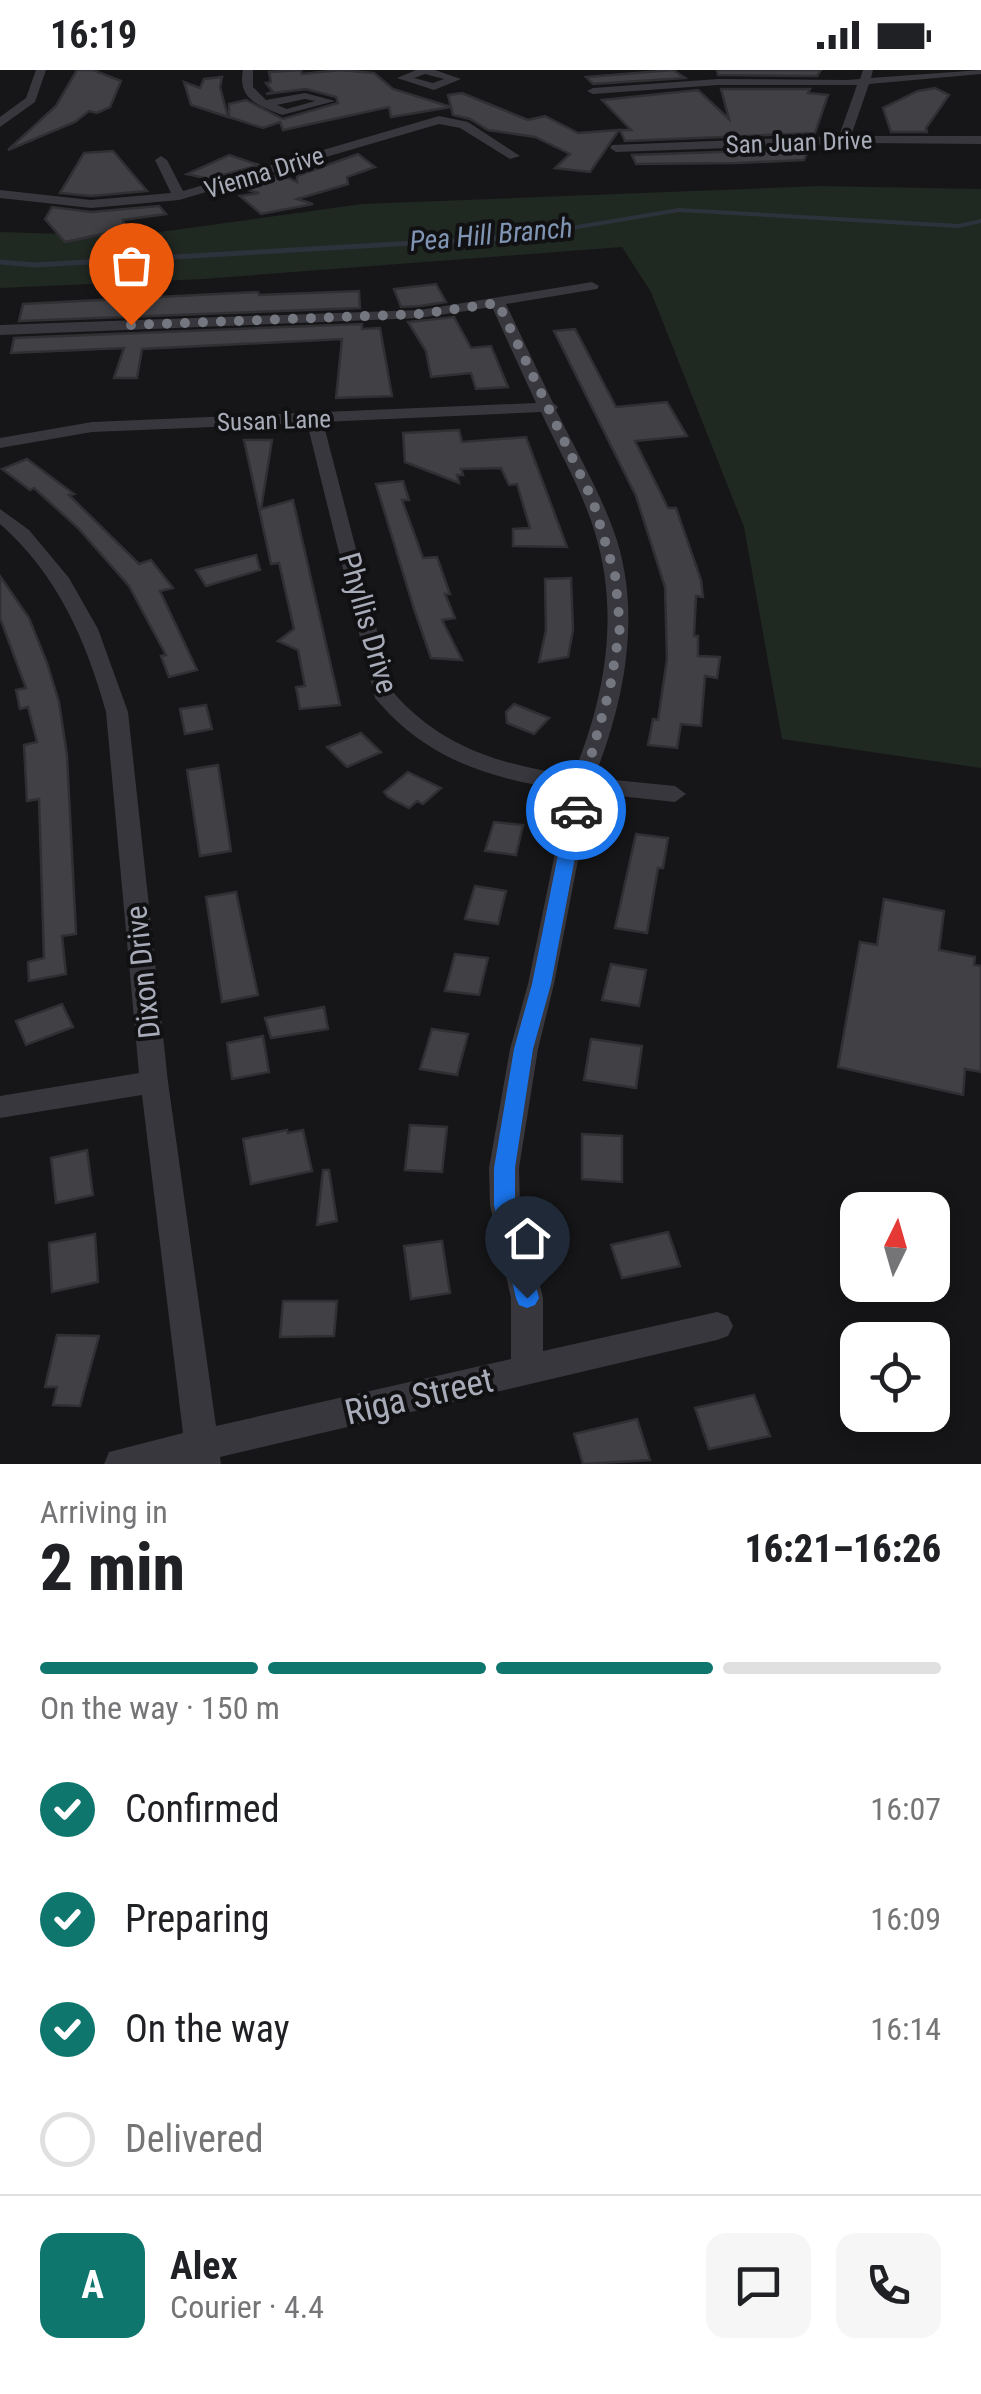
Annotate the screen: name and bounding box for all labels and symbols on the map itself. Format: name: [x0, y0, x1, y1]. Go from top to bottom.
street label: San Juan Drive: [725, 125, 873, 160]
street label: Vienna Drive: [201, 141, 327, 204]
water label: Pea Hill Branch: [408, 211, 574, 258]
pin: [89, 223, 174, 326]
street label: Susan Lane: [217, 404, 331, 437]
street label: Phyllis Drive: [332, 548, 405, 697]
courier: [526, 760, 626, 860]
street label: Dixon Drive: [118, 904, 167, 1040]
north arrow: [840, 1192, 950, 1302]
pin: [485, 1196, 570, 1299]
street label: Riga Street: [341, 1360, 497, 1433]

